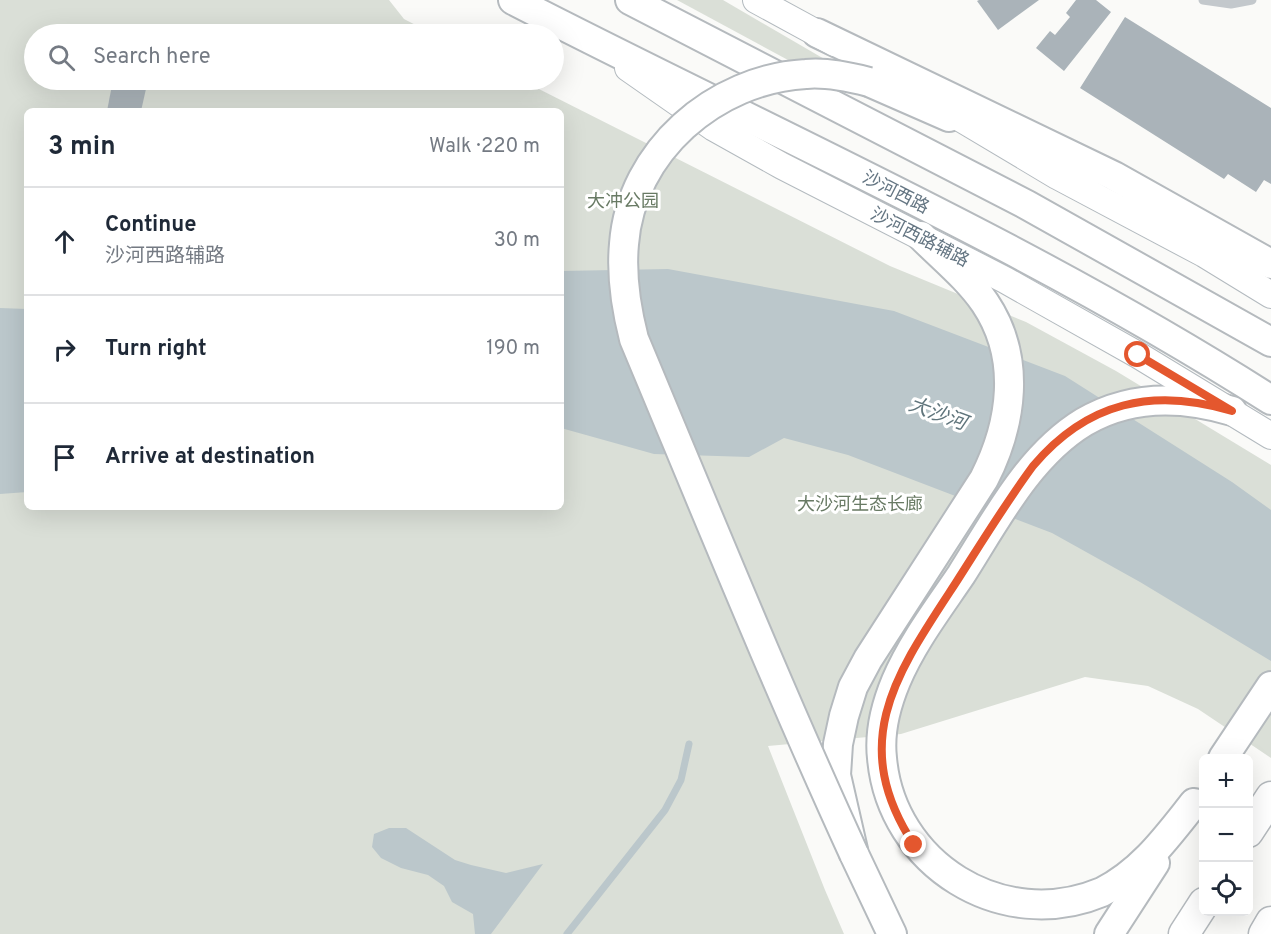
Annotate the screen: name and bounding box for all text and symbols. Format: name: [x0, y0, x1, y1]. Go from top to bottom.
search box: [24, 24, 564, 90]
icon: search: [45, 41, 78, 74]
text: Search here: [93, 44, 211, 71]
text: 3 min: [48, 131, 116, 164]
text: Walk · 220 m: [429, 134, 540, 160]
street label: 沙河西路: [858, 167, 933, 220]
park label: 大冲公园: [587, 191, 659, 214]
street label: 沙河西路辅路: [866, 204, 973, 273]
text: Continue: [105, 212, 196, 239]
icon: ahead: [48, 225, 81, 258]
text: 30 m: [494, 228, 540, 254]
text: 沙河西路辅路: [105, 244, 225, 270]
icon: right: [48, 333, 81, 366]
text: Turn right: [105, 336, 207, 363]
text: 190 m: [486, 336, 540, 362]
route start: [1124, 341, 1150, 367]
water label: 大沙河: [905, 392, 974, 439]
icon: arrive: [48, 441, 81, 474]
text: Arrive at destination: [105, 444, 315, 471]
park label: 大沙河生态长廊: [797, 494, 923, 517]
map controls: [1199, 754, 1253, 916]
button: +: [1199, 754, 1253, 808]
button: −: [1199, 808, 1253, 862]
route end: [900, 831, 926, 857]
button: locate: [1199, 862, 1253, 916]

